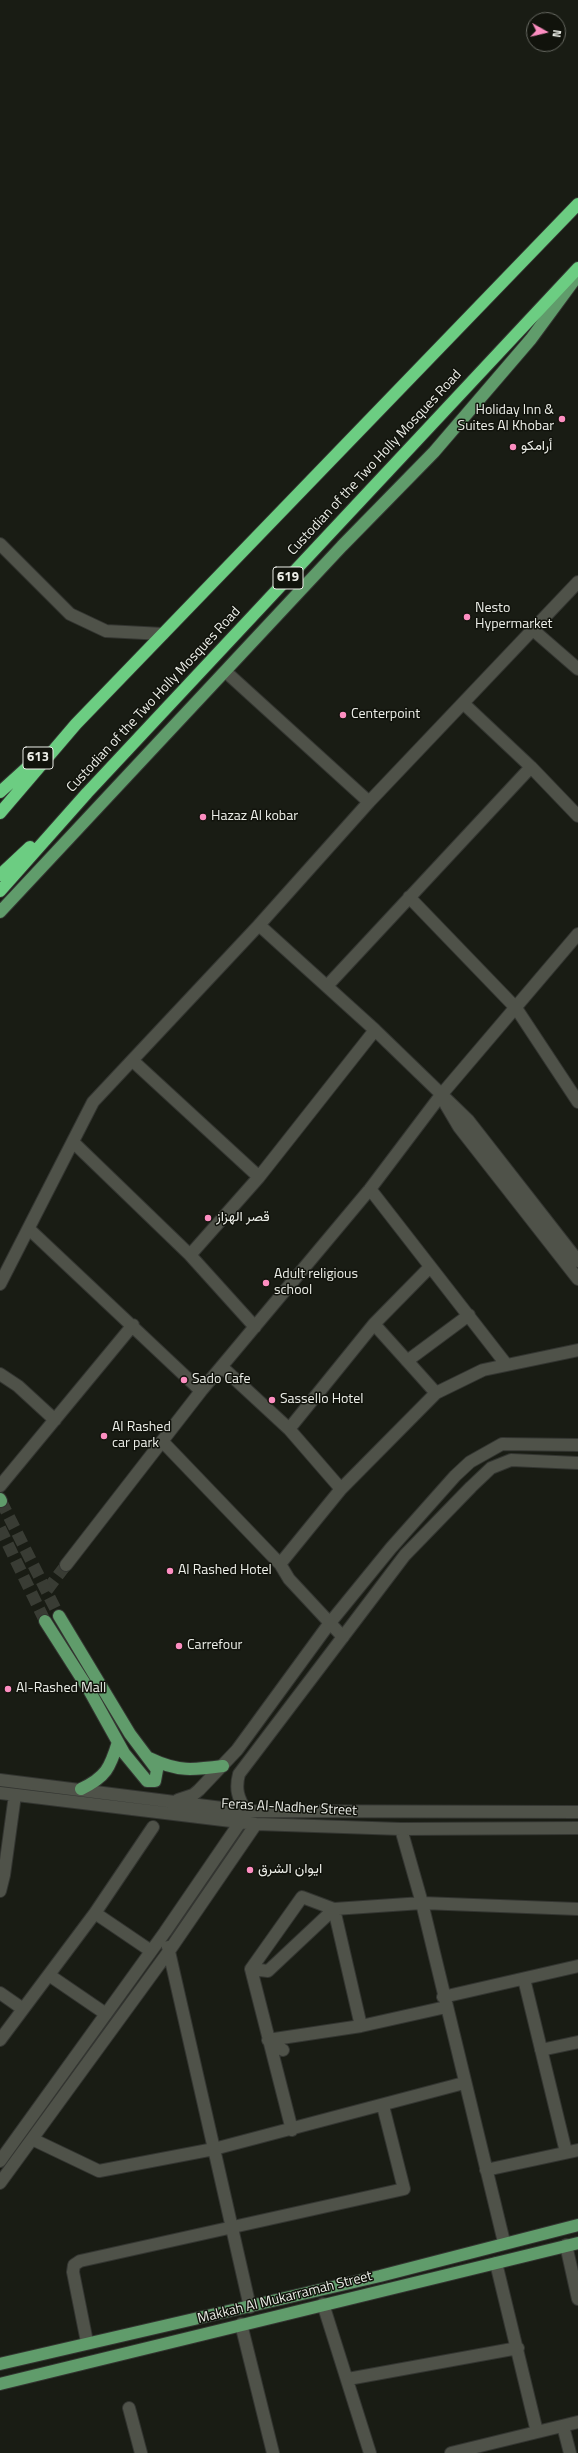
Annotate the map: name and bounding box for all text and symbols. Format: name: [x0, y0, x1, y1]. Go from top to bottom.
north arrow: [526, 12, 566, 52]
text: N: [548, 29, 565, 38]
street label: Custodian of the Two Holly Mosques Road: [284, 367, 466, 559]
place label: Holiday Inn & Suites Al Khobar: [458, 403, 554, 436]
marker: Holiday Inn & Suites Al Khobar: [557, 414, 567, 424]
place label: أرامكو: [521, 439, 552, 455]
marker: أرامكو: [508, 442, 518, 452]
road number: 619: [273, 567, 303, 589]
place label: Nesto Hypermarket: [475, 601, 553, 634]
street label: Custodian of the Two Holly Mosques Road: [63, 604, 245, 796]
marker: Nesto Hypermarket: [462, 612, 472, 622]
place label: Centerpoint: [351, 707, 420, 723]
marker: Centerpoint: [338, 710, 348, 720]
road number: 613: [23, 747, 53, 769]
place label: Hazaz Al kobar: [211, 809, 298, 825]
marker: Hazaz Al kobar: [198, 812, 208, 822]
place label: قصر الهزاز: [216, 1210, 270, 1226]
marker: قصر الهزاز: [203, 1213, 213, 1223]
place label: Adult religious school: [274, 1267, 358, 1300]
marker: Adult religious school: [261, 1278, 271, 1288]
place label: Sado Cafe: [192, 1372, 251, 1388]
marker: Sado Cafe: [179, 1375, 189, 1385]
place label: Sassello Hotel: [280, 1392, 364, 1408]
marker: Sassello Hotel: [267, 1395, 277, 1405]
place label: Al Rashed car park: [112, 1420, 171, 1452]
marker: Al Rashed car park: [99, 1431, 109, 1441]
place label: Al Rashed Hotel: [178, 1563, 272, 1579]
marker: Al Rashed Hotel: [165, 1566, 175, 1576]
place label: Carrefour: [187, 1638, 242, 1654]
marker: Carrefour: [174, 1641, 184, 1651]
place label: Al-Rashed Mall: [16, 1681, 106, 1697]
marker: Al-Rashed Mall: [3, 1684, 13, 1694]
street label: Feras Al-Nadher Street: [221, 1796, 357, 1820]
place label: ايوان الشرق: [258, 1862, 322, 1878]
marker: ايوان الشرق: [245, 1865, 255, 1875]
street label: Makkah Al Mukarramah Street: [196, 2268, 374, 2328]

